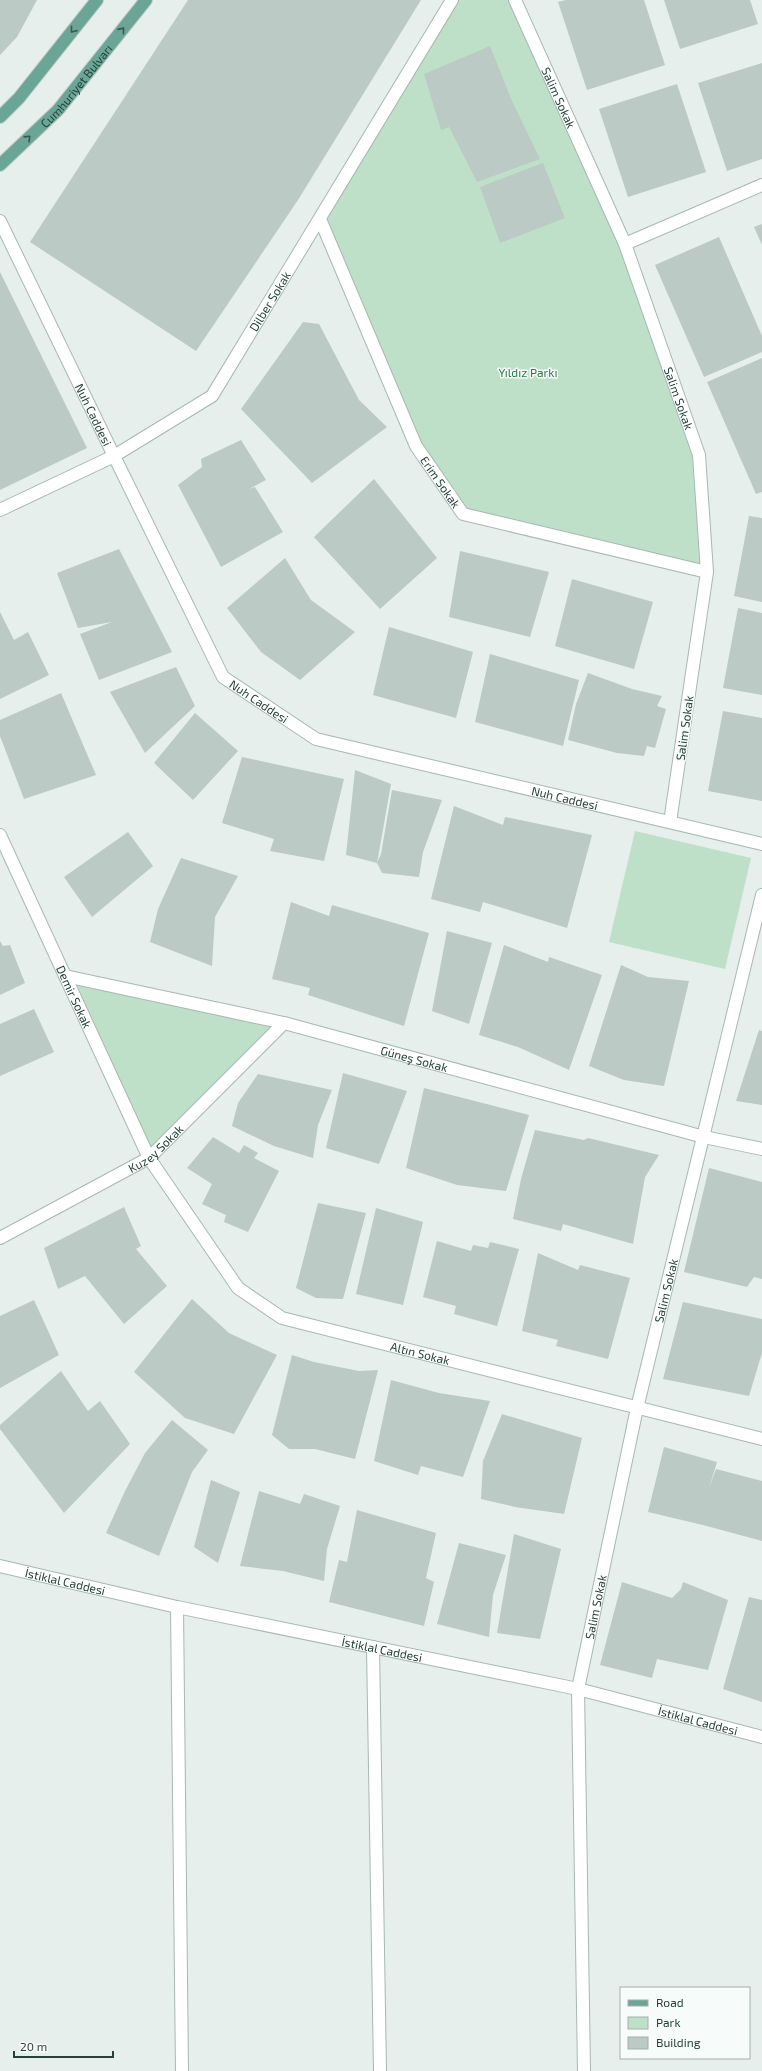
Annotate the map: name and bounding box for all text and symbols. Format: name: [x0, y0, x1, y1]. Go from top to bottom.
one-way arrow: [71, 26, 78, 33]
one-way arrow: [117, 27, 124, 34]
street label: Cumhuriyet Bulvarı: [37, 41, 115, 130]
street label: Salim Sokak: [539, 65, 579, 130]
one-way arrow: [23, 136, 31, 143]
street label: Dilber Sokak: [246, 269, 293, 334]
park label: Yıldız Parkı: [499, 365, 557, 379]
street label: Salim Sokak: [662, 365, 696, 431]
street label: Nuh Caddesi: [73, 381, 115, 448]
street label: Erim Sokak: [418, 453, 464, 511]
street label: Nuh Caddesi: [227, 676, 291, 726]
street label: Salim Sokak: [673, 695, 695, 761]
street label: Nuh Caddesi: [530, 783, 599, 812]
street label: Demir Sokak: [54, 963, 95, 1030]
street label: Güneş Sokak: [379, 1043, 449, 1074]
street label: Kuzey Sokak: [126, 1121, 186, 1175]
street label: Salim Sokak: [651, 1257, 680, 1324]
street label: Altın Sokak: [389, 1339, 451, 1367]
street label: İstiklal Caddesi: [24, 1565, 107, 1597]
street label: Salim Sokak: [582, 1573, 609, 1640]
street label: İstiklal Caddesi: [341, 1634, 424, 1664]
street label: İstiklal Caddesi: [657, 1703, 739, 1737]
legend: [620, 1987, 750, 2059]
text: Road: [656, 1995, 684, 2009]
text: Park: [656, 2015, 681, 2029]
scale bar: [14, 2033, 113, 2059]
text: Building: [656, 2035, 701, 2049]
text: 20 m: [20, 2039, 47, 2053]

